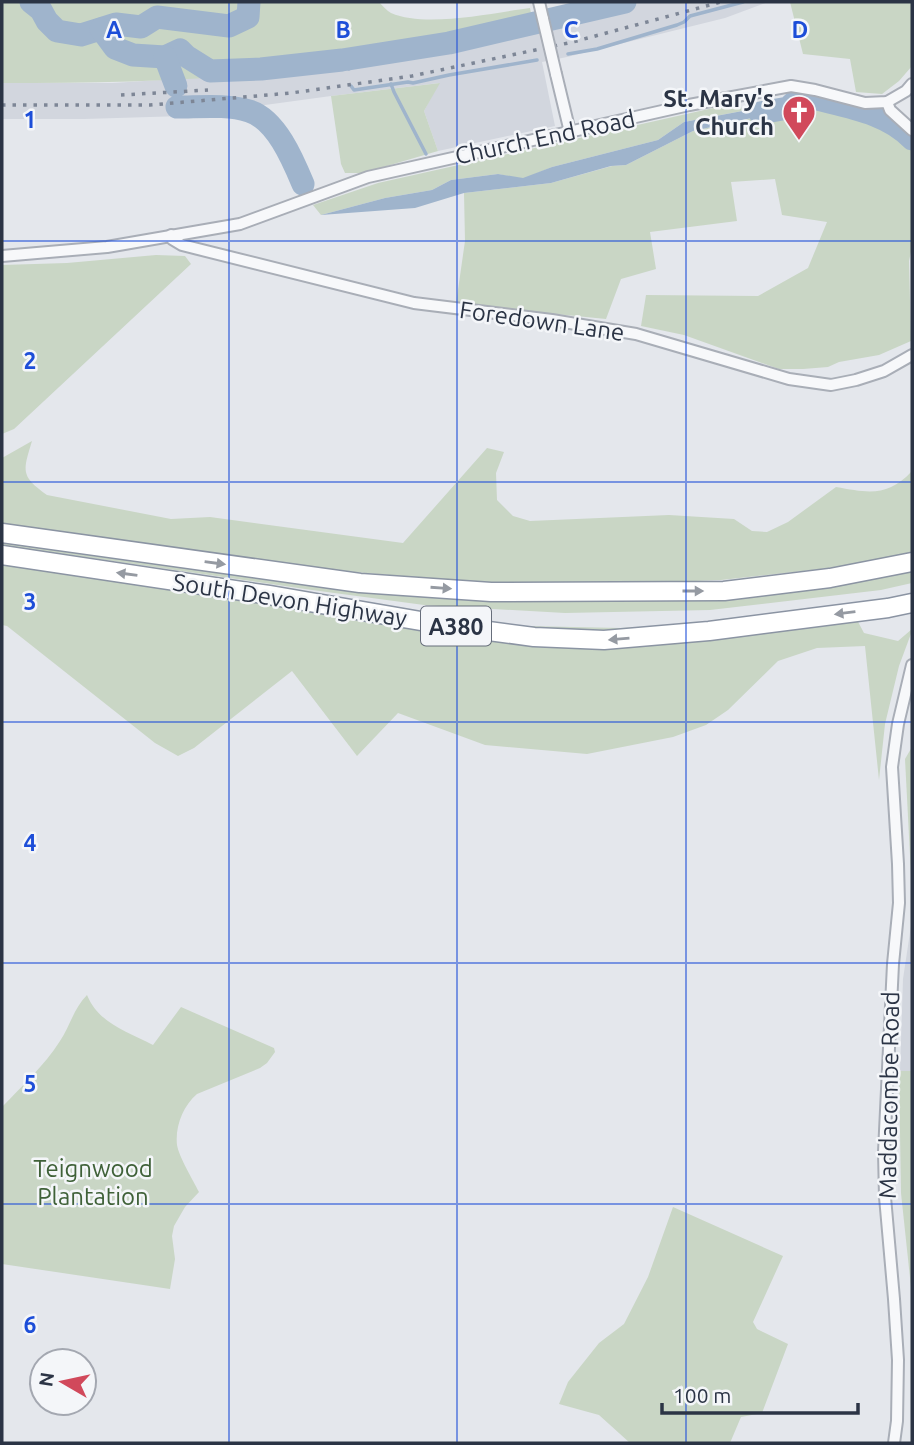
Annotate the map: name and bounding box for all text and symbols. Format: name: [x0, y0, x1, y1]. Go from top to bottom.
text: A: [106, 17, 122, 42]
text: B: [335, 17, 351, 42]
text: C: [564, 17, 579, 42]
text: D: [792, 17, 808, 42]
place label: St. Mary's Church: [663, 85, 774, 140]
church icon: St. Mary's Church: [780, 93, 818, 142]
street label: Church End Road: [452, 105, 638, 169]
text: 1: [24, 107, 36, 132]
street label: Foredown Lane: [458, 296, 626, 346]
text: 2: [24, 348, 36, 373]
one-way arrow: [204, 557, 226, 568]
one-way arrow: [116, 568, 138, 579]
street label: South Devon Highway: [171, 568, 409, 632]
one-way arrow: [430, 583, 452, 594]
one-way arrow: [682, 585, 704, 597]
text: 3: [24, 589, 36, 614]
road number: A380: [421, 606, 491, 646]
one-way arrow: [834, 608, 856, 619]
one-way arrow: [608, 634, 630, 645]
text: 4: [24, 830, 37, 855]
street label: Maddacombe Road: [874, 991, 904, 1199]
text: 5: [24, 1071, 36, 1096]
park label: Teignwood Plantation: [33, 1155, 153, 1210]
text: 6: [24, 1312, 37, 1337]
north arrow: [28, 1347, 98, 1417]
text: N: [34, 1371, 58, 1388]
scale bar: [662, 1372, 858, 1416]
text: 100 m: [673, 1383, 731, 1407]

